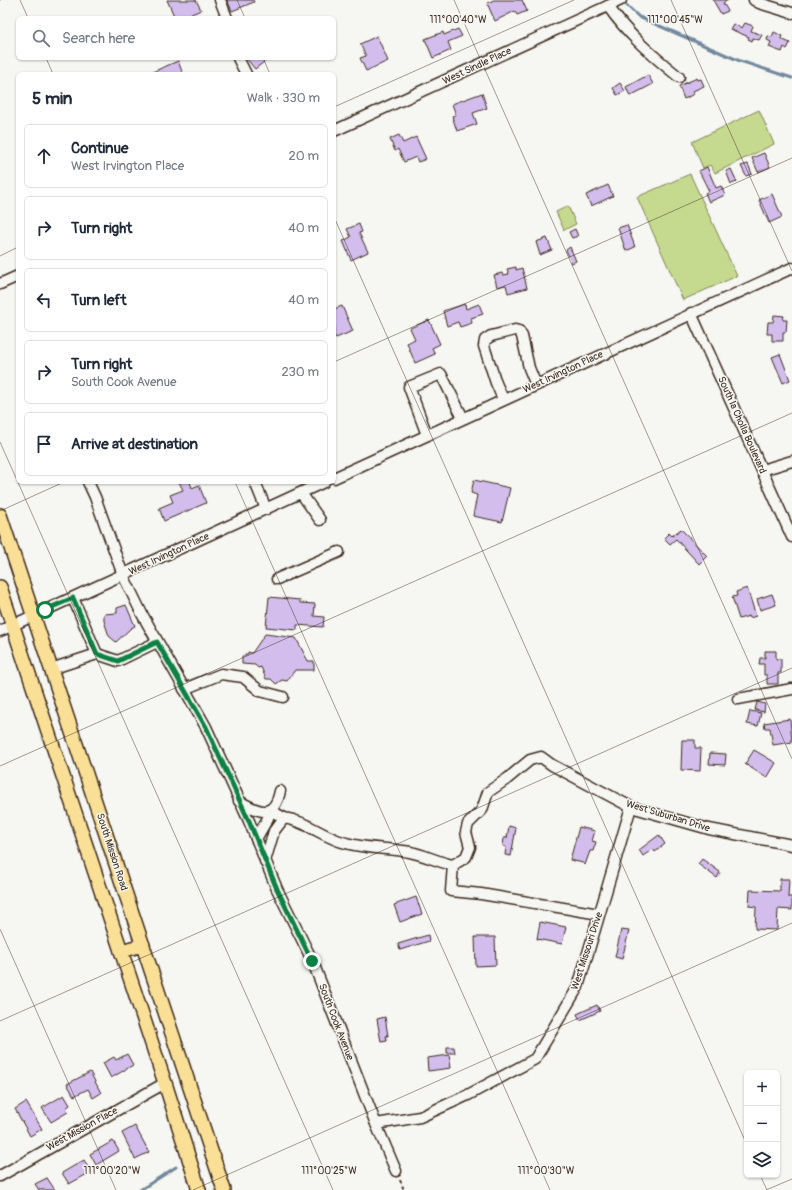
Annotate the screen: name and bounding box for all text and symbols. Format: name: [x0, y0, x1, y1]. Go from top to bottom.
text: 111°00'40"W: [430, 14, 487, 26]
text: 111°00'45"W: [647, 14, 703, 26]
search box: [16, 16, 336, 60]
icon: search: [30, 27, 52, 49]
text: Search here: [62, 29, 135, 48]
street label: West Sindle Place: [441, 45, 513, 87]
text: 5 min: [32, 88, 72, 109]
text: Walk · 330 m: [247, 90, 320, 106]
text: Continue: [71, 139, 129, 158]
icon: ahead: [33, 145, 55, 167]
text: 20 m: [288, 148, 319, 164]
text: West Irvington Place: [71, 158, 184, 174]
icon: right: [33, 217, 55, 239]
text: Turn right: [71, 219, 132, 238]
text: 40 m: [288, 220, 319, 236]
icon: left: [33, 289, 55, 311]
text: Turn left: [71, 291, 127, 310]
text: 40 m: [288, 292, 319, 308]
street label: West Irvington Place: [521, 348, 605, 396]
text: Turn right: [71, 355, 132, 374]
icon: right: [33, 361, 55, 383]
text: 230 m: [282, 364, 319, 380]
text: South Cook Avenue: [71, 374, 176, 390]
street label: South la Cholla Boulevard: [715, 375, 769, 475]
icon: arrive: [33, 433, 55, 455]
text: Arrive at destination: [71, 435, 198, 454]
street label: West Irvington Place: [127, 530, 211, 578]
route start: [36, 601, 54, 619]
street label: West Suburban Drive: [625, 798, 711, 834]
street label: South Mission Road: [94, 812, 130, 892]
street label: West Missouri Drive: [569, 910, 605, 992]
route end: [303, 952, 321, 970]
street label: South Cook Avenue: [316, 982, 356, 1062]
map controls: [744, 1070, 780, 1178]
button: +: [744, 1070, 780, 1106]
street label: West Mission Place: [44, 1104, 120, 1154]
button: −: [744, 1106, 780, 1142]
button: layers: [744, 1142, 780, 1178]
text: 111°00'20"W: [84, 1165, 141, 1177]
text: 111°00'25"W: [301, 1165, 357, 1177]
text: 111°00'30"W: [518, 1165, 575, 1177]

